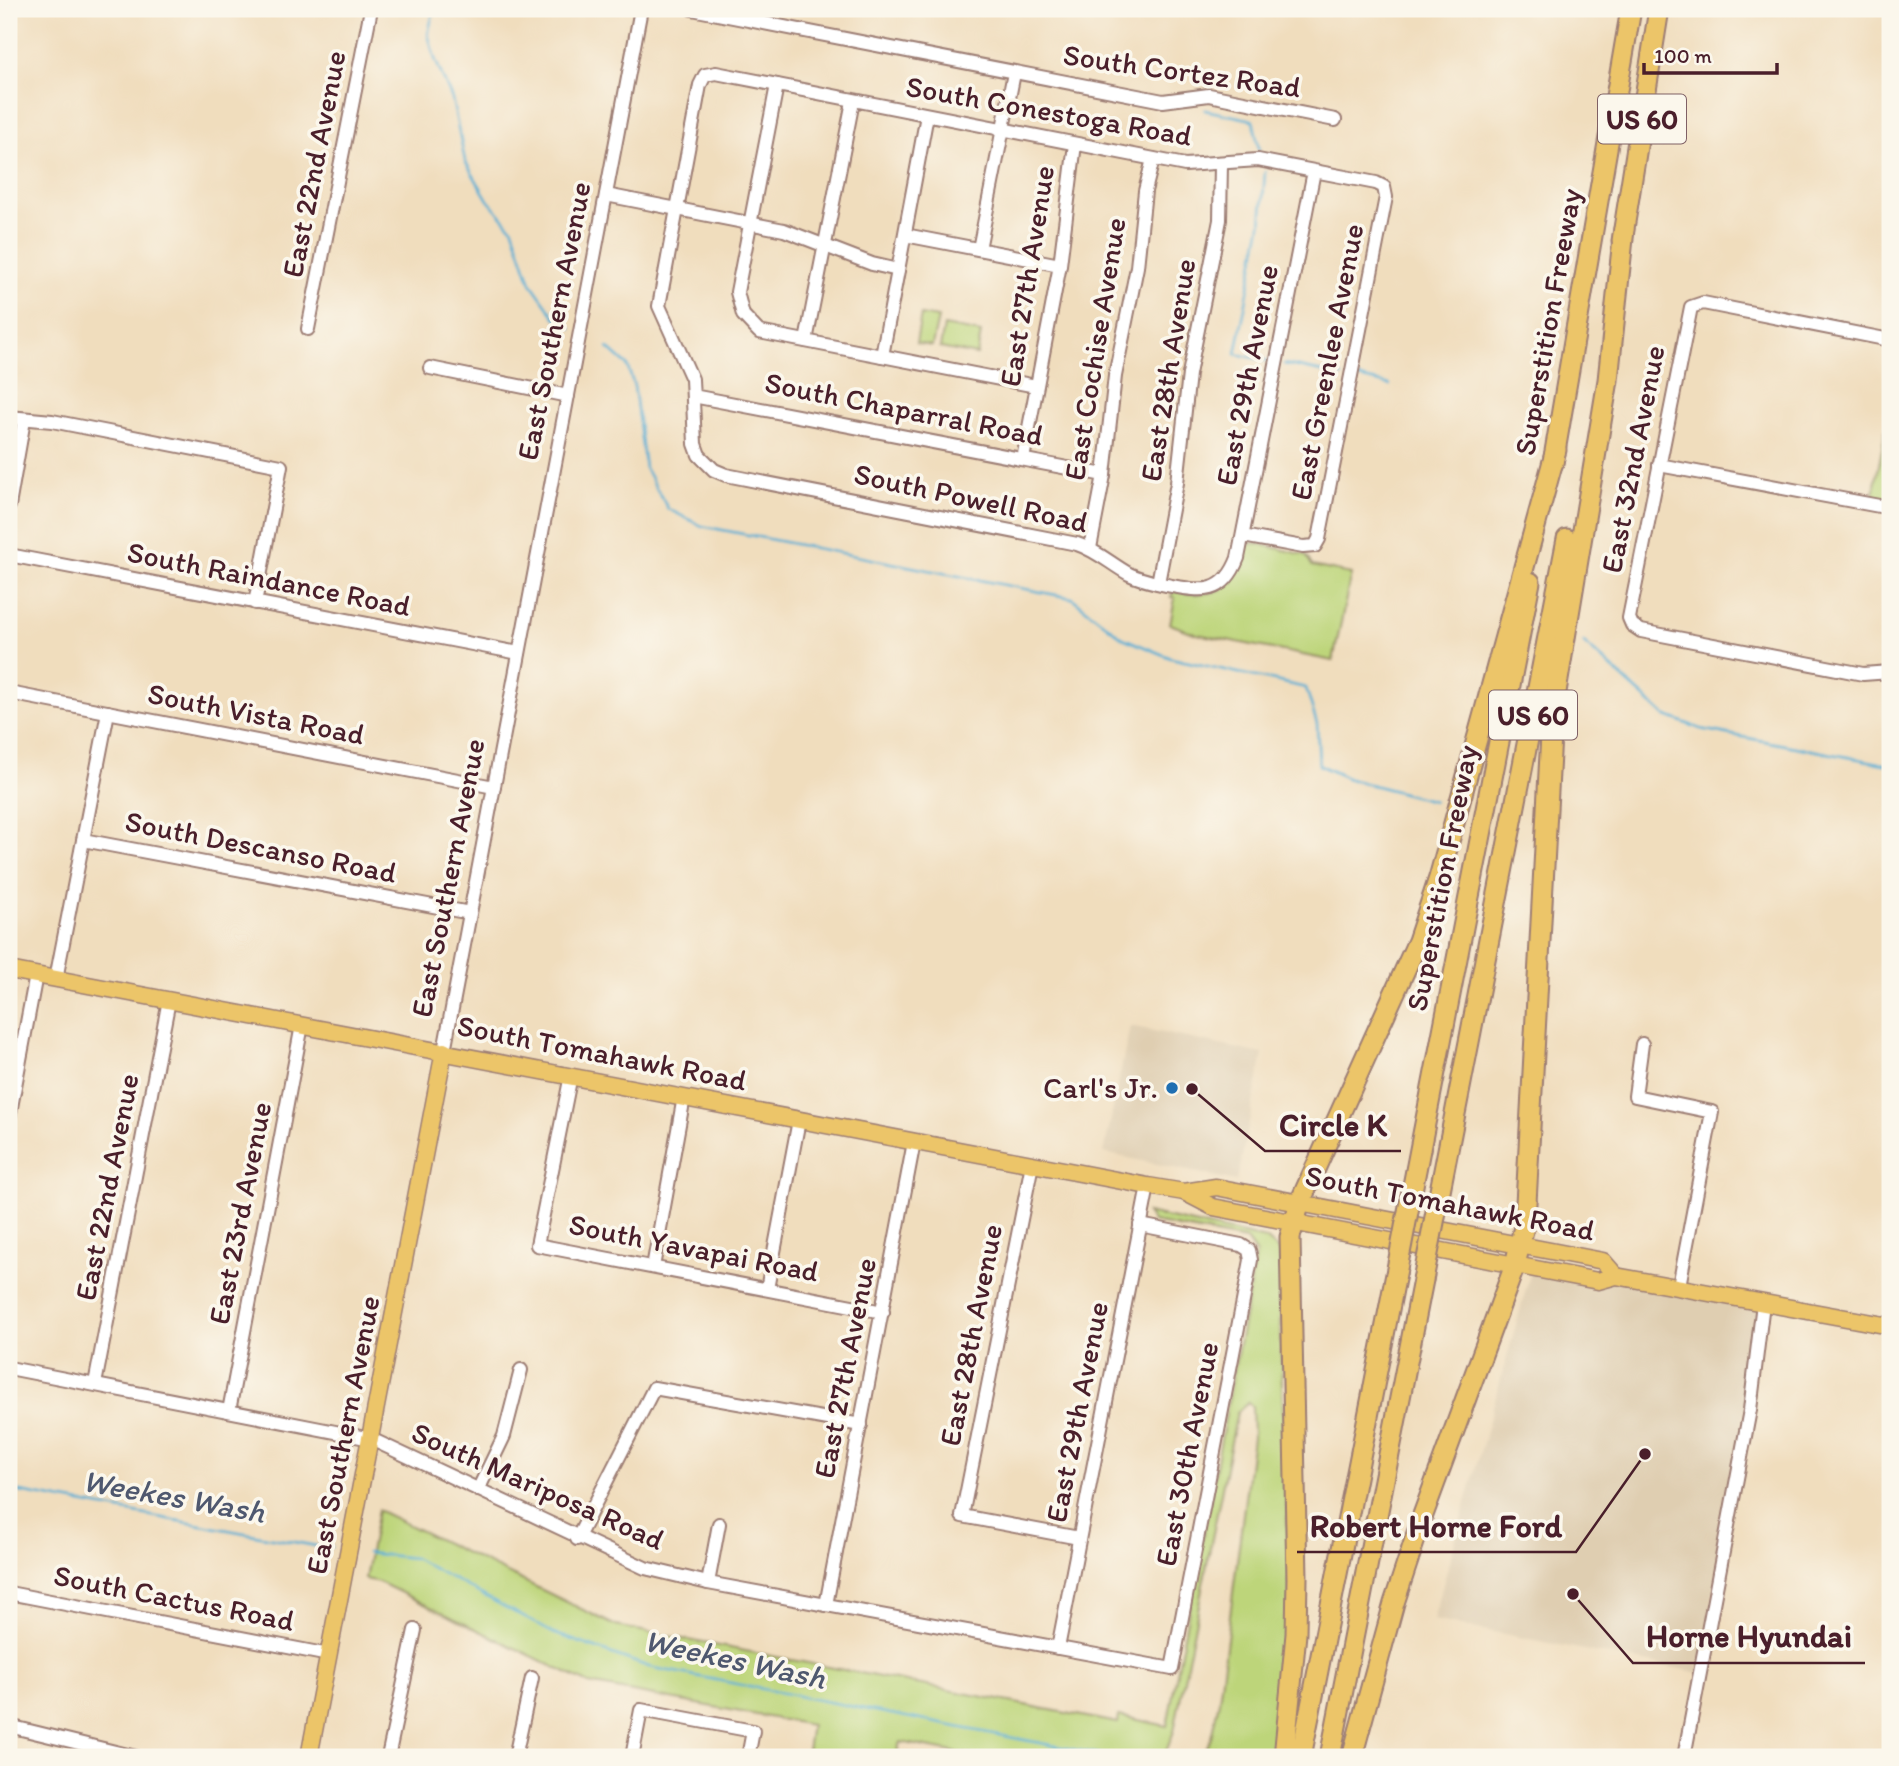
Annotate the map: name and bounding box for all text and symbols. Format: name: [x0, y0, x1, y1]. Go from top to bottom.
scale bar: [1644, 32, 1776, 76]
street label: South Cortez Road: [1061, 36, 1303, 106]
text: 100 m: [1654, 43, 1712, 68]
street label: East 22nd Avenue: [273, 47, 354, 281]
street label: South Conestoga Road: [903, 67, 1196, 154]
road number: US 60: [1598, 94, 1686, 144]
street label: East 27th Avenue: [991, 163, 1062, 389]
street label: East Southern Avenue: [508, 178, 599, 463]
street label: Superstition Freeway: [1506, 186, 1589, 458]
street label: East Cochise Avenue: [1055, 215, 1134, 483]
street label: East Greenlee Avenue: [1282, 220, 1371, 503]
street label: East 28th Avenue: [1132, 256, 1203, 484]
street label: East 29th Avenue: [1207, 261, 1286, 489]
street label: East 32nd Avenue: [1592, 342, 1673, 576]
street label: South Chaparral Road: [762, 363, 1046, 454]
street label: South Powell Road: [851, 455, 1091, 540]
street label: South Raindance Road: [124, 533, 414, 624]
street label: South Vista Road: [145, 674, 367, 753]
road number: US 60: [1489, 690, 1577, 740]
street label: East Southern Avenue: [402, 735, 493, 1020]
street label: Superstition Freeway: [1398, 742, 1485, 1014]
street label: South Descanso Road: [122, 802, 400, 891]
street label: South Tomahawk Road: [454, 1006, 750, 1099]
place label: Carl's Jr.: [1043, 1069, 1158, 1106]
street label: East 22nd Avenue: [66, 1070, 147, 1304]
marker: Carl's Jr.: [1164, 1080, 1180, 1096]
street label: East 23rd Avenue: [200, 1098, 279, 1327]
callout: Circle K: [1265, 1098, 1401, 1151]
text: Circle K: [1279, 1106, 1388, 1144]
street label: South Tomahawk Road: [1302, 1156, 1598, 1249]
street label: South Yavapai Road: [566, 1205, 823, 1290]
street label: East 28th Avenue: [931, 1221, 1010, 1449]
street label: East 27th Avenue: [805, 1255, 884, 1481]
street label: East Southern Avenue: [297, 1292, 388, 1577]
street label: East 29th Avenue: [1037, 1298, 1116, 1526]
street label: East 30th Avenue: [1147, 1339, 1226, 1569]
street label: South Mariposa Road: [406, 1413, 670, 1558]
water label: Weekes Wash: [80, 1461, 269, 1531]
callout: Robert Horne Ford: [1297, 1499, 1576, 1552]
text: Robert Horne Ford: [1310, 1507, 1563, 1545]
street label: South Cactus Road: [51, 1556, 297, 1639]
callout: Horne Hyundai: [1633, 1610, 1865, 1663]
text: Horne Hyundai: [1646, 1617, 1852, 1655]
water label: Weekes Wash: [641, 1621, 830, 1697]

